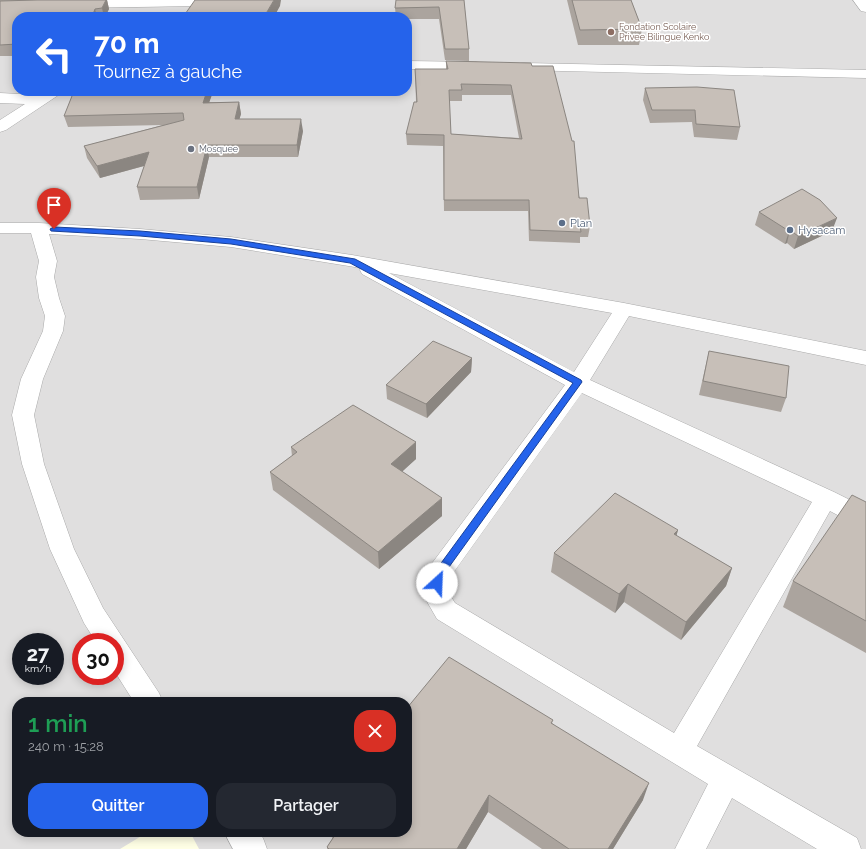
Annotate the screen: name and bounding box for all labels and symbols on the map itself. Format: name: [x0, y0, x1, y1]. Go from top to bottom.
place label: Fondation Scolaire Privee Bilingue Kenko: [619, 22, 709, 42]
marker: Fondation Scolaire Privee Bilingue Kenko: [606, 27, 616, 37]
marker: Mosquee: [186, 144, 196, 154]
place label: Mosquee: [199, 144, 239, 154]
pin: [37, 188, 71, 229]
place label: Plan: [570, 217, 592, 230]
marker: Plan: [557, 218, 567, 228]
place label: Hysacam: [798, 224, 845, 237]
marker: Hysacam: [785, 225, 795, 235]
position arrow: [416, 562, 458, 604]
speed limit sign: 30: [72, 633, 124, 685]

